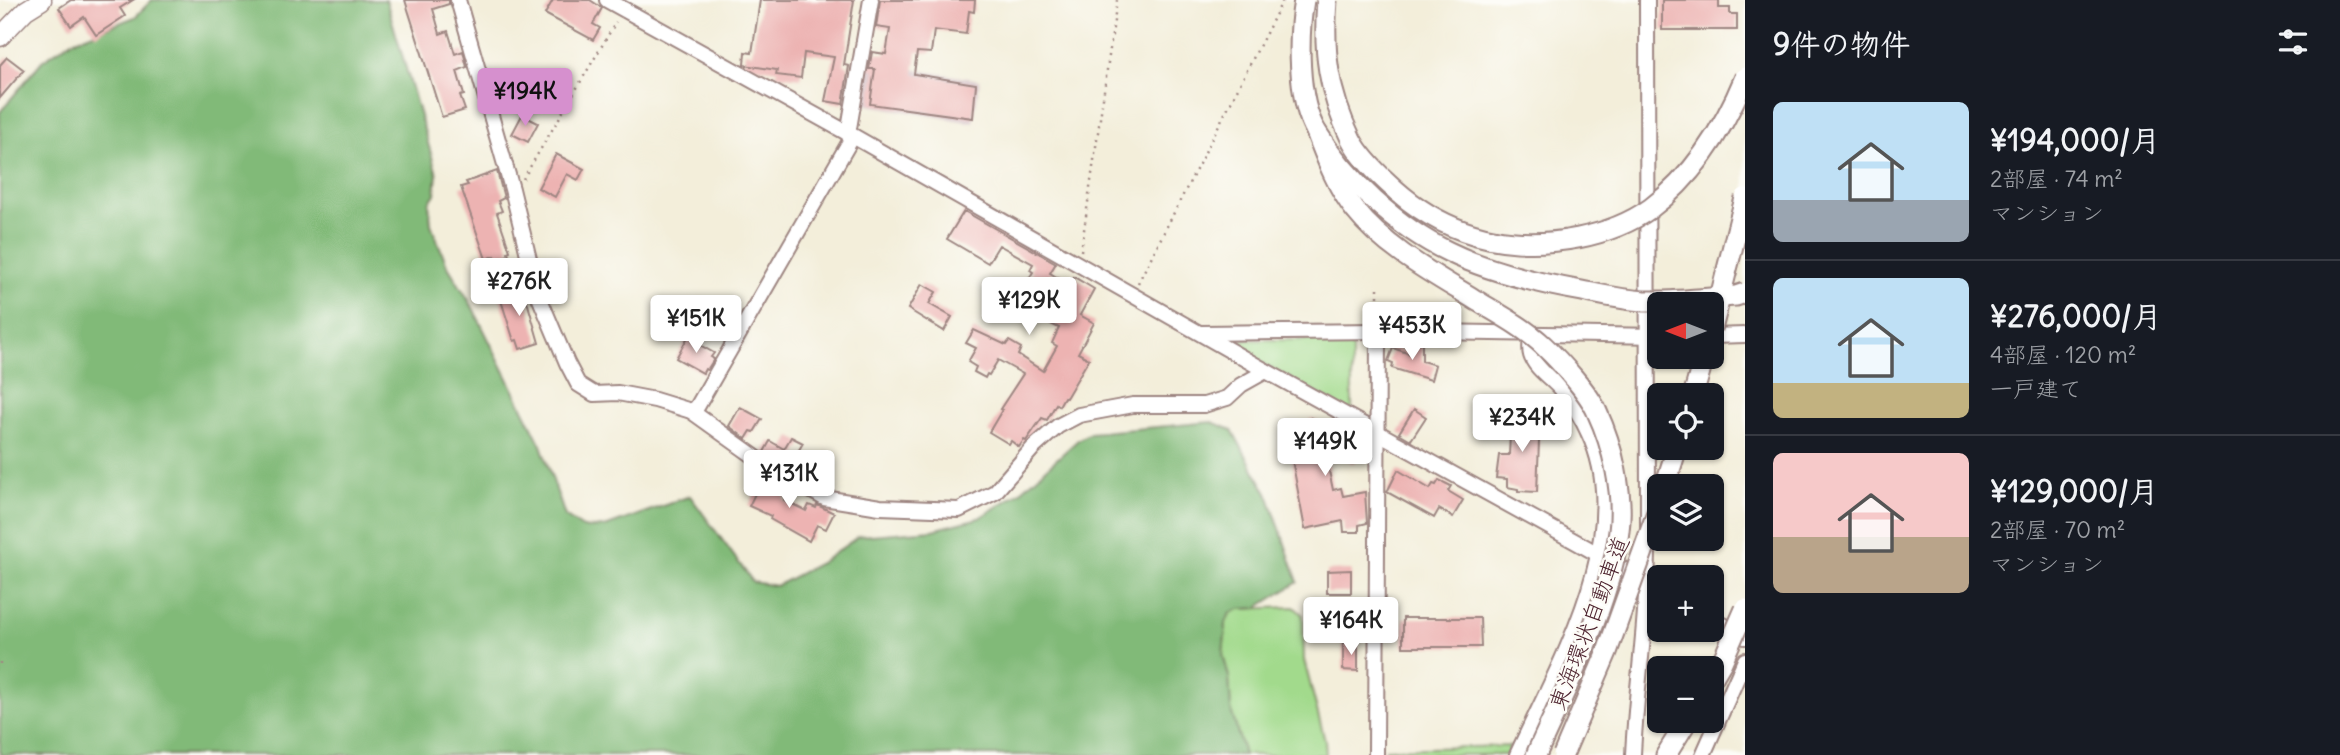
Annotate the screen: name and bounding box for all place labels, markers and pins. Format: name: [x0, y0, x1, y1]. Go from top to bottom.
pin: ¥194K: [476, 68, 574, 128]
pin: ¥276K: [470, 258, 568, 318]
pin: ¥129K: [980, 278, 1078, 337]
pin: ¥151K: [647, 296, 745, 355]
pin: ¥453K: [1363, 302, 1461, 362]
pin: ¥234K: [1473, 394, 1571, 454]
pin: ¥149K: [1276, 419, 1374, 478]
pin: ¥131K: [740, 450, 838, 510]
pin: ¥164K: [1302, 598, 1400, 657]

